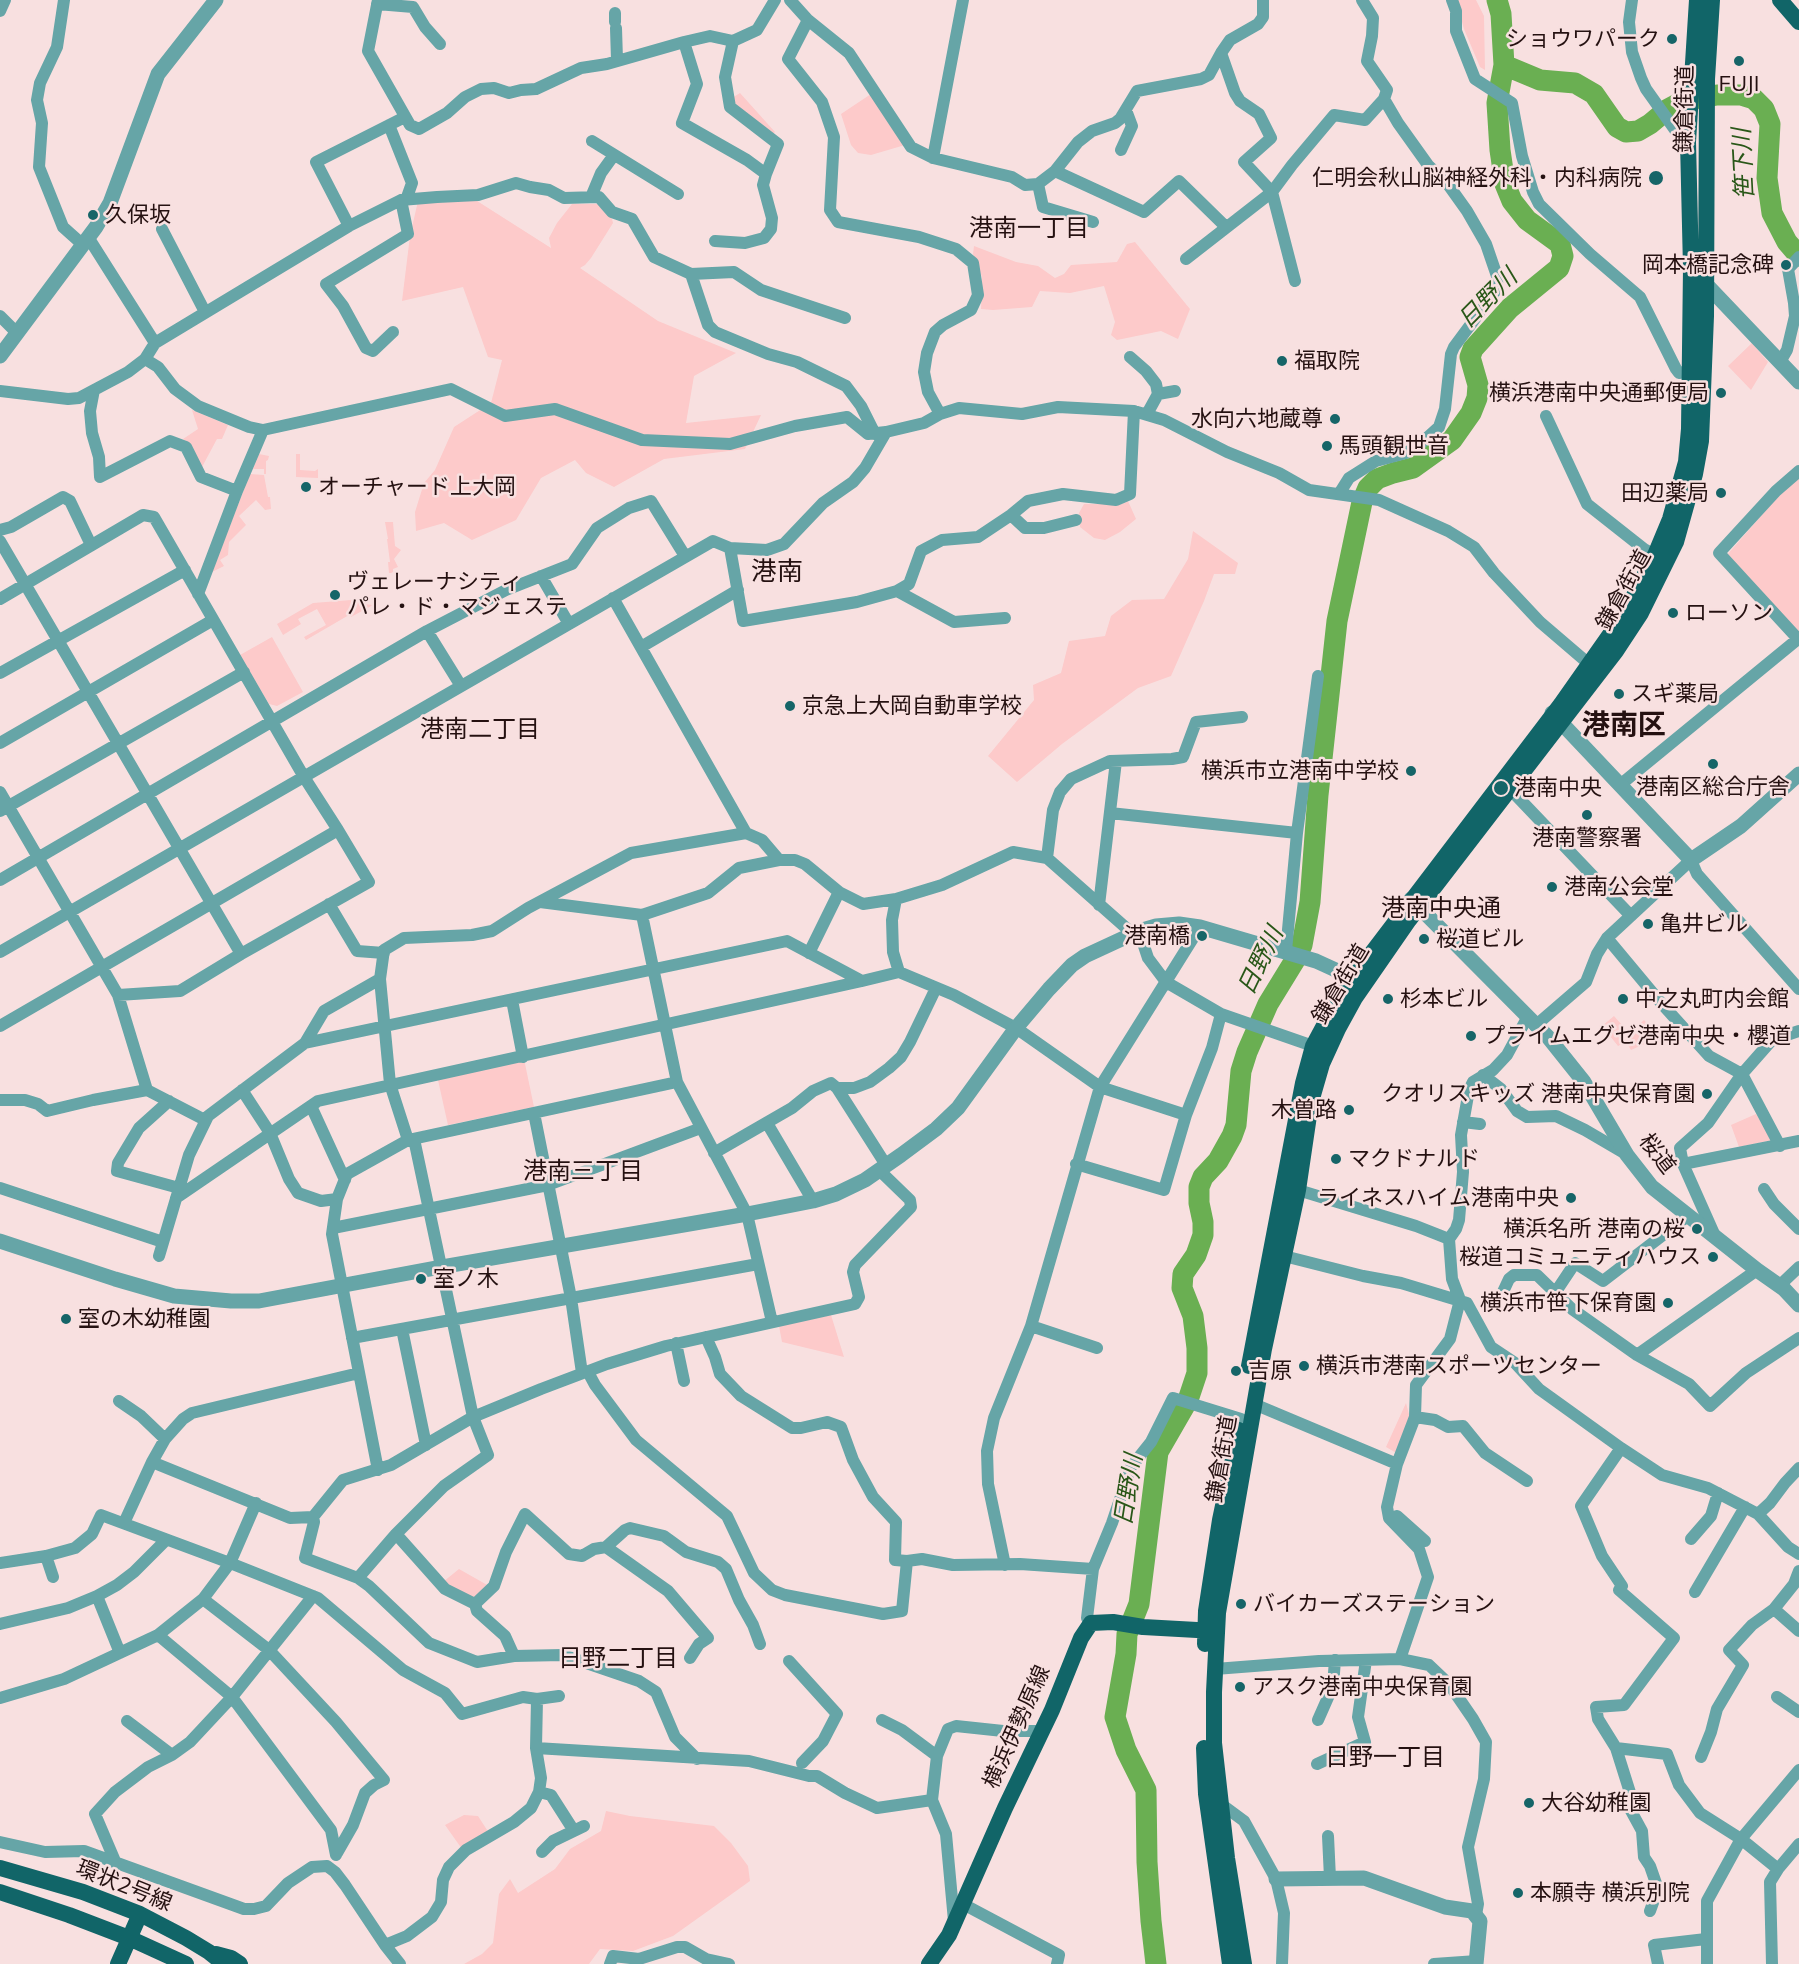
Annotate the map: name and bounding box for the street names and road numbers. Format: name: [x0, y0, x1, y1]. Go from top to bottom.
street label: 鎌倉街道: [1671, 65, 1699, 153]
street label: 鎌倉街道: [1591, 545, 1657, 635]
street label: 鎌倉街道: [1307, 939, 1375, 1029]
street label: 桜道: [1633, 1129, 1681, 1179]
street label: 鎌倉街道: [1201, 1413, 1243, 1505]
street label: 横浜伊勢原線: [978, 1661, 1056, 1793]
street label: 環状2号線: [72, 1855, 176, 1917]

